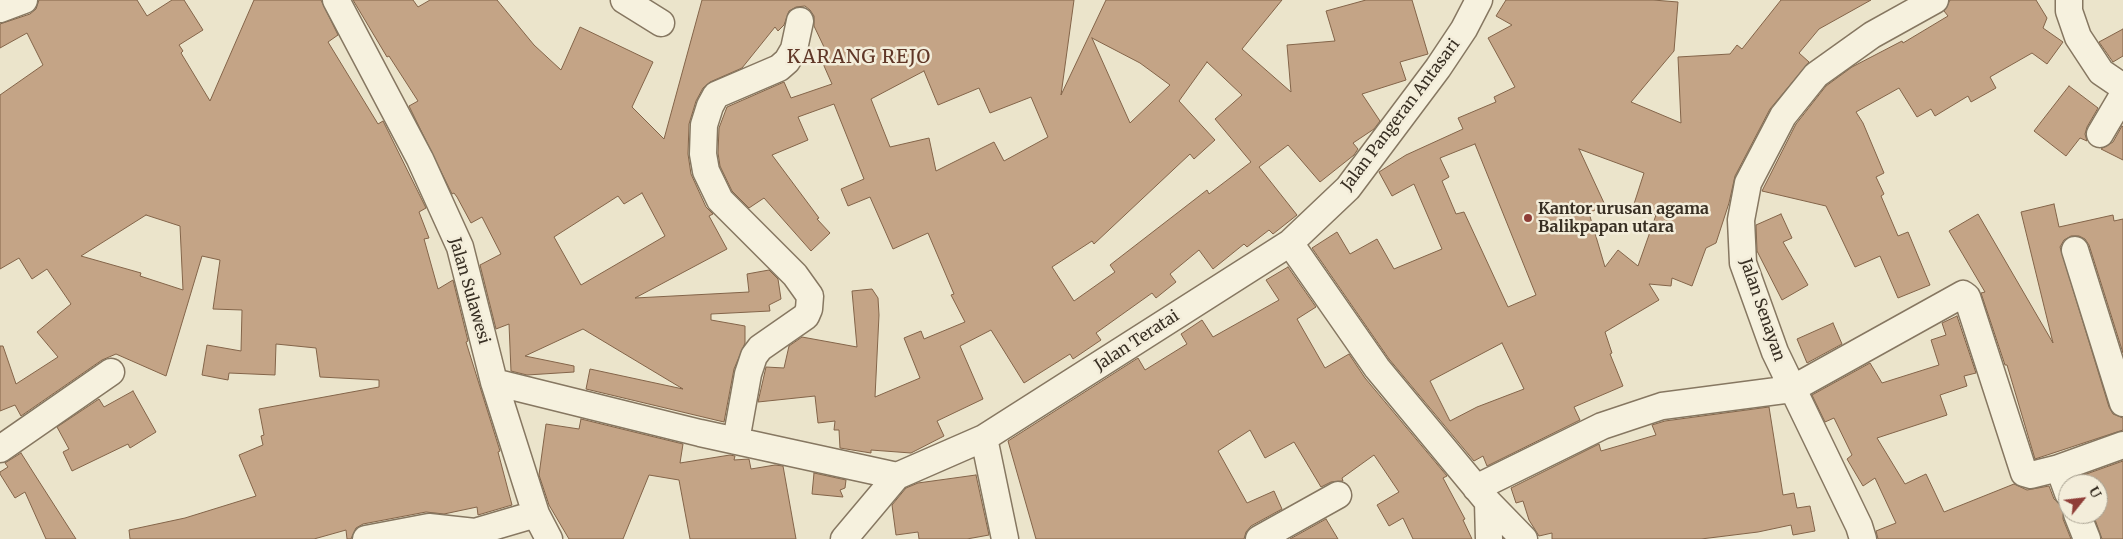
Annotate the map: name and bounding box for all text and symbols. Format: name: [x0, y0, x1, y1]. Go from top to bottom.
street label: Jalan Pangeran Antasari: [1338, 35, 1464, 195]
district label: KARANG REJO: [785, 47, 933, 69]
place label: Kantor urusan agama Balikpapan utara: [1538, 199, 1709, 237]
marker: Kantor urusan agama Balikpapan utara: [1522, 212, 1534, 224]
street label: Jalan Sulawesi: [445, 236, 493, 346]
street label: Jalan Senayan: [1735, 256, 1789, 364]
street label: Jalan Teratai: [1091, 307, 1183, 375]
north arrow: [2058, 474, 2108, 524]
text: U: [2085, 483, 2106, 501]

